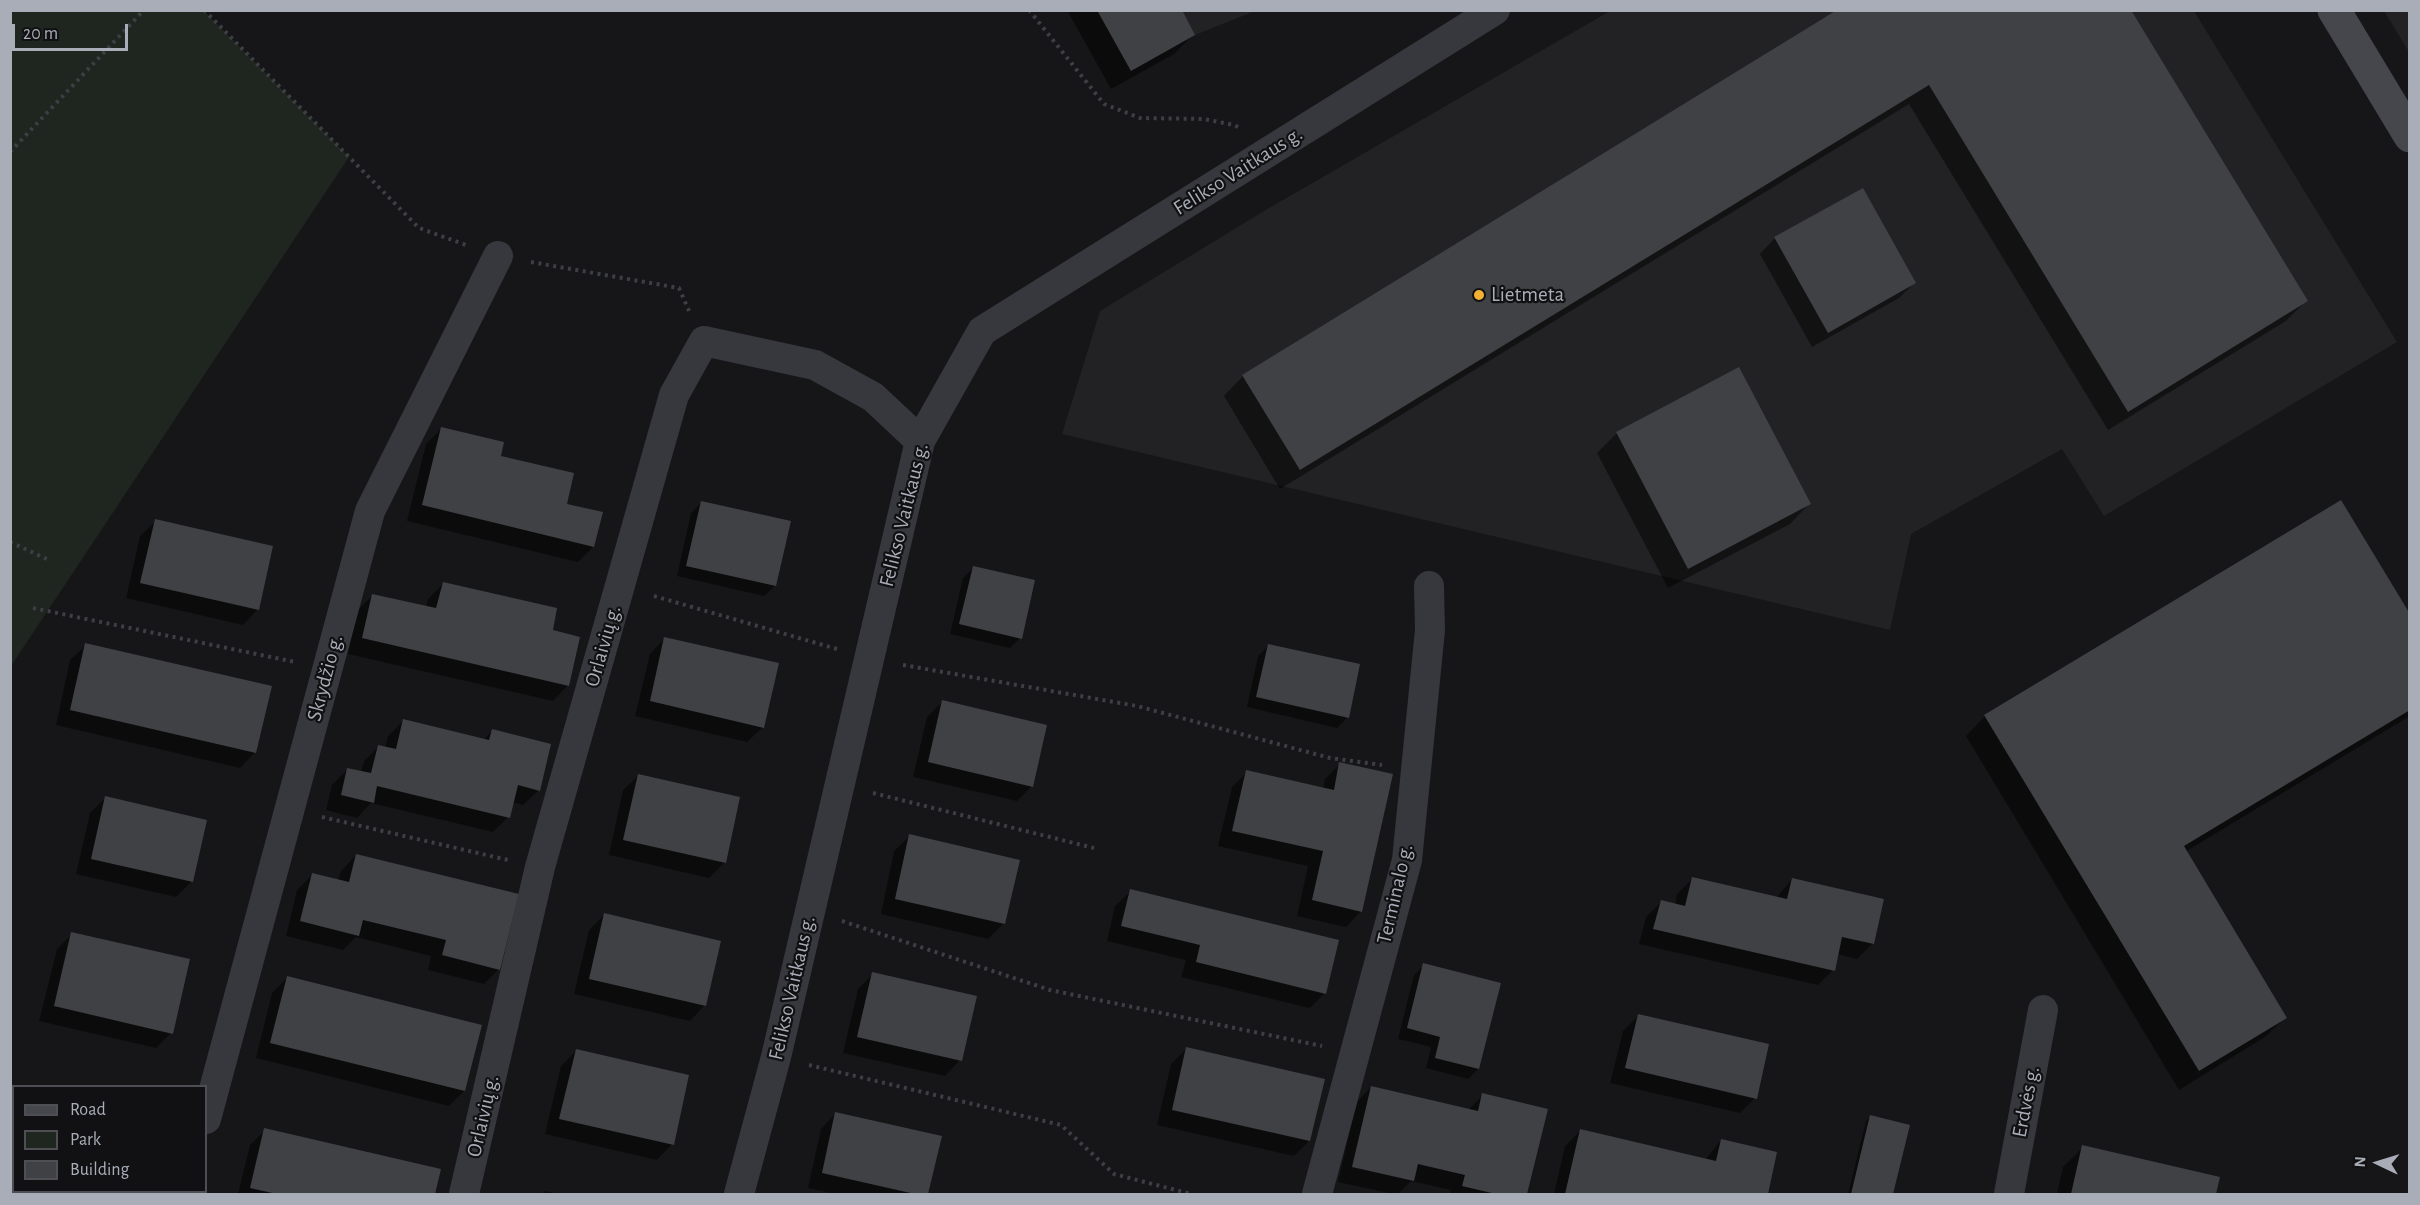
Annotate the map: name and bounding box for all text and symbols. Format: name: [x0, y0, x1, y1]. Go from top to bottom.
scale bar: [15, 12, 130, 50]
text: 20 m: [23, 25, 58, 43]
street label: Felikso Vaitkaus g.: [1169, 121, 1307, 221]
place label: Lietmeta: [1491, 282, 1564, 308]
marker: Lietmeta: [1472, 288, 1486, 302]
street label: Felikso Vaitkaus g.: [874, 440, 934, 590]
street label: Orlaivių g.: [579, 603, 627, 689]
street label: Skrydžio g.: [301, 632, 349, 724]
street label: Terminalo g.: [1371, 842, 1419, 946]
street label: Felikso Vaitkaus g.: [763, 913, 821, 1063]
street label: Erdvės g.: [2007, 1064, 2045, 1140]
street label: Orlaivių g.: [461, 1073, 505, 1159]
legend: [12, 1085, 207, 1193]
text: Road: [70, 1101, 106, 1119]
text: Park: [70, 1131, 101, 1149]
north arrow: [2348, 1133, 2408, 1193]
text: N: [2352, 1156, 2368, 1168]
text: Building: [70, 1161, 129, 1179]

